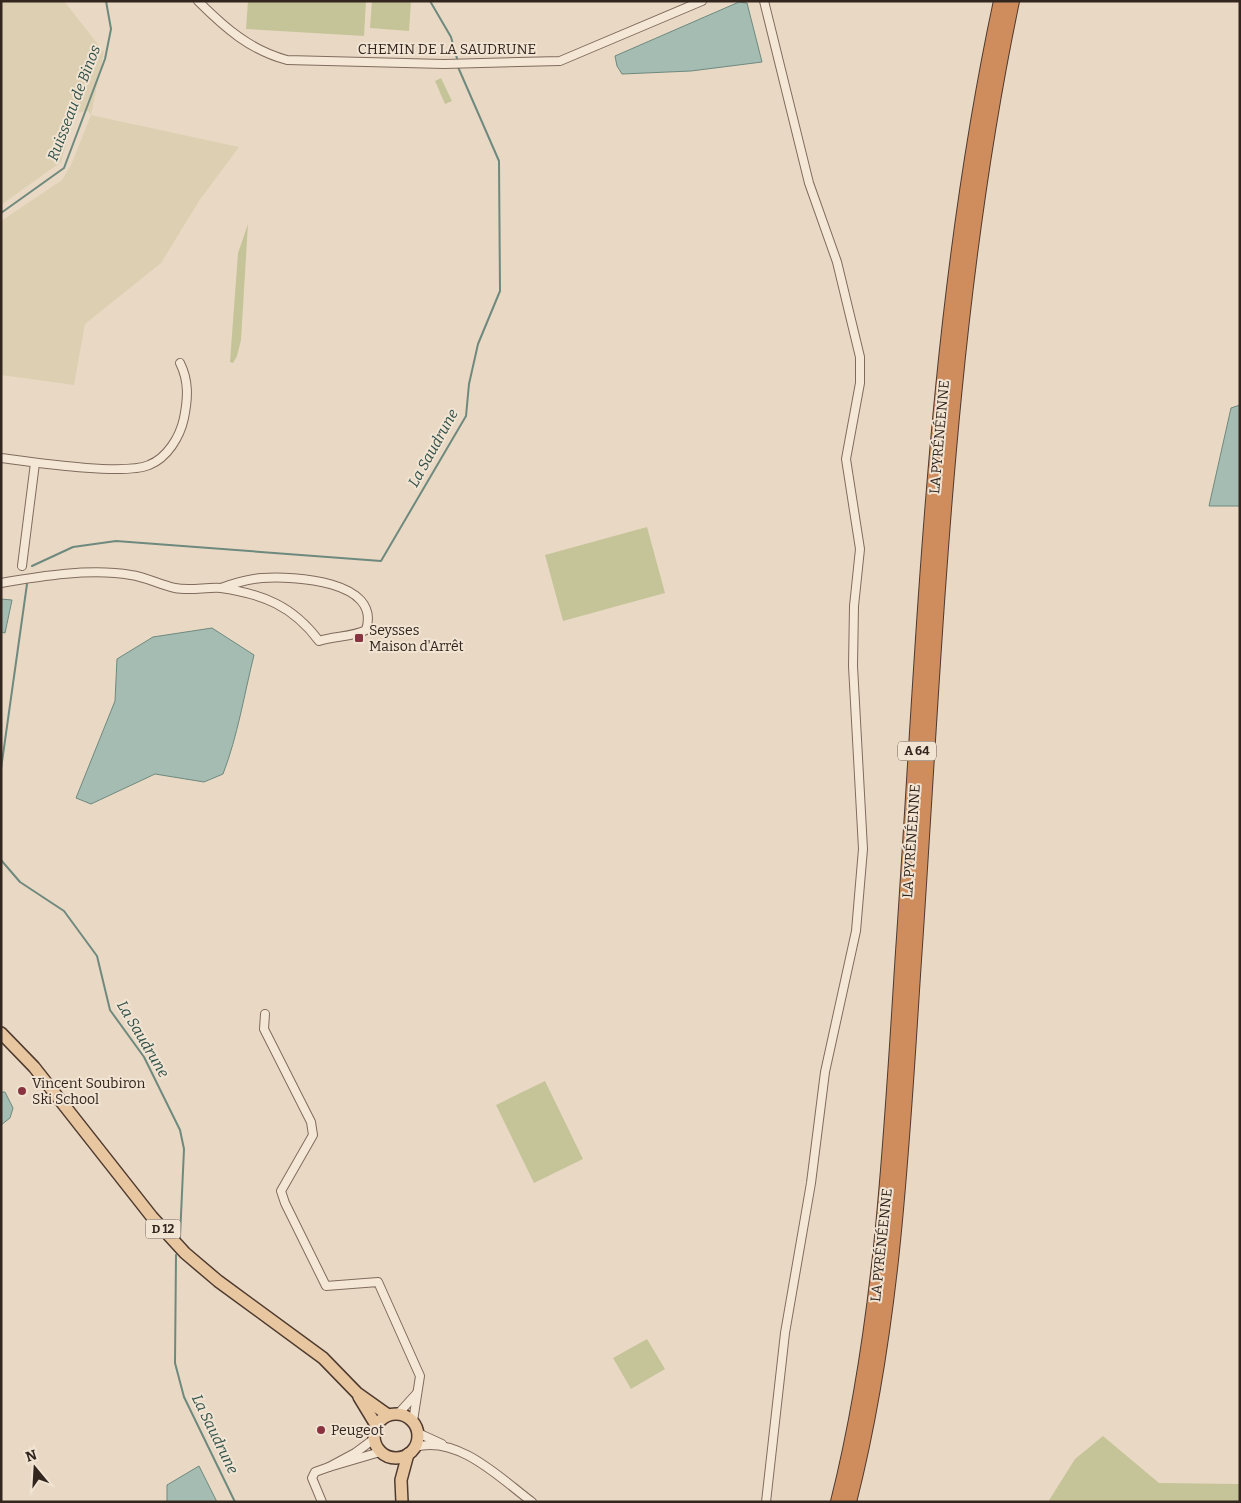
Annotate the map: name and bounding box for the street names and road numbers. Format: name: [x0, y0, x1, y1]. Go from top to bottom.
street label: CHEMIN DE LA SAUDRUNE: [358, 41, 536, 58]
street label: LA PYRÉNÉENNE: [925, 379, 953, 495]
road number: A 64: [898, 741, 936, 760]
street label: LA PYRÉNÉENNE: [898, 784, 924, 898]
street label: LA PYRÉNÉENNE: [866, 1187, 896, 1303]
road number: D 12: [146, 1220, 180, 1238]

